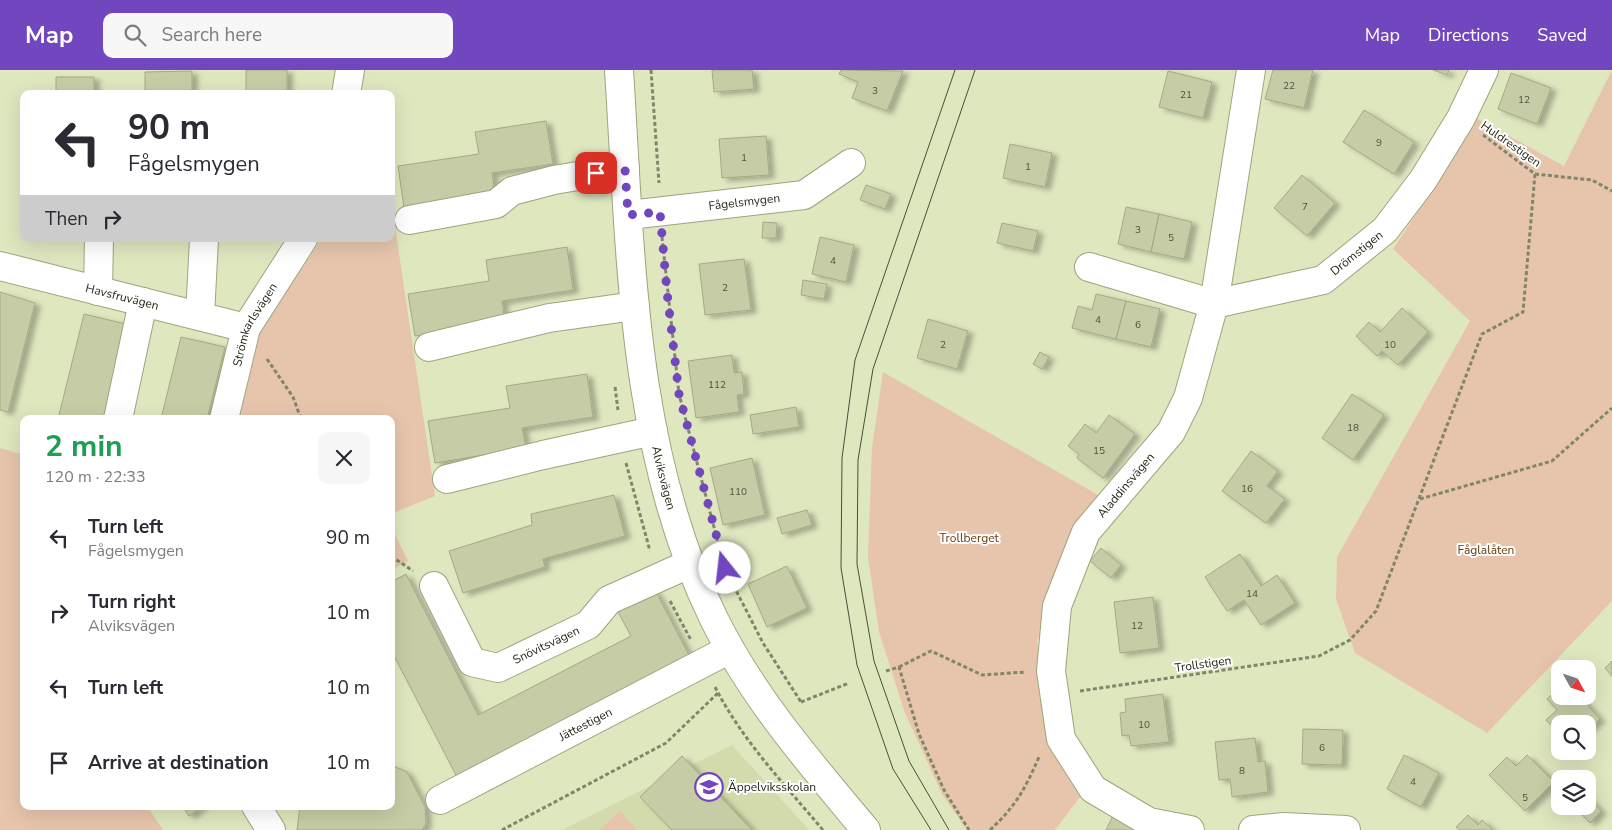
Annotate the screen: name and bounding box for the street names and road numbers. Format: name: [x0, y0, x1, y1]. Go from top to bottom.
street label: Huldrestigen: [1478, 117, 1544, 171]
street label: Fågelsmygen: [708, 190, 781, 214]
street label: Drömstigen: [1327, 227, 1386, 279]
street label: Havsfruvägen: [84, 280, 161, 314]
street label: Strömkarlsvägen: [229, 280, 281, 368]
street label: Alviksvägen: [648, 444, 680, 512]
street label: Aladdinsvägen: [1094, 449, 1158, 521]
street label: Snövitsvägen: [510, 622, 582, 668]
street label: Trollstigen: [1174, 652, 1232, 676]
street label: Jättestigen: [555, 704, 615, 745]

